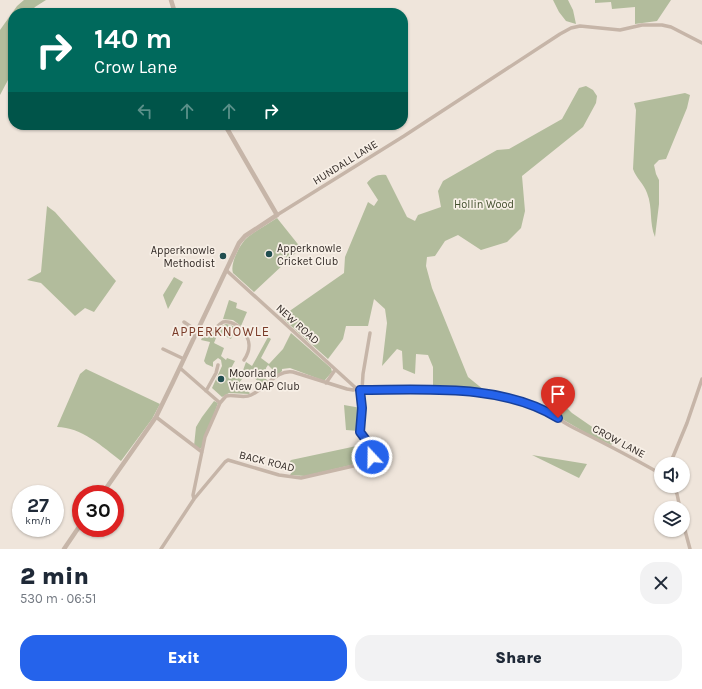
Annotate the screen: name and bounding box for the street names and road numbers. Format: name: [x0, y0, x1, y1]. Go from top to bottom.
street label: HUNDALL LANE: [311, 137, 380, 187]
street label: NEW ROAD: [273, 302, 322, 347]
street label: CROW LANE: [590, 422, 648, 461]
street label: BACK ROAD: [238, 448, 296, 475]

